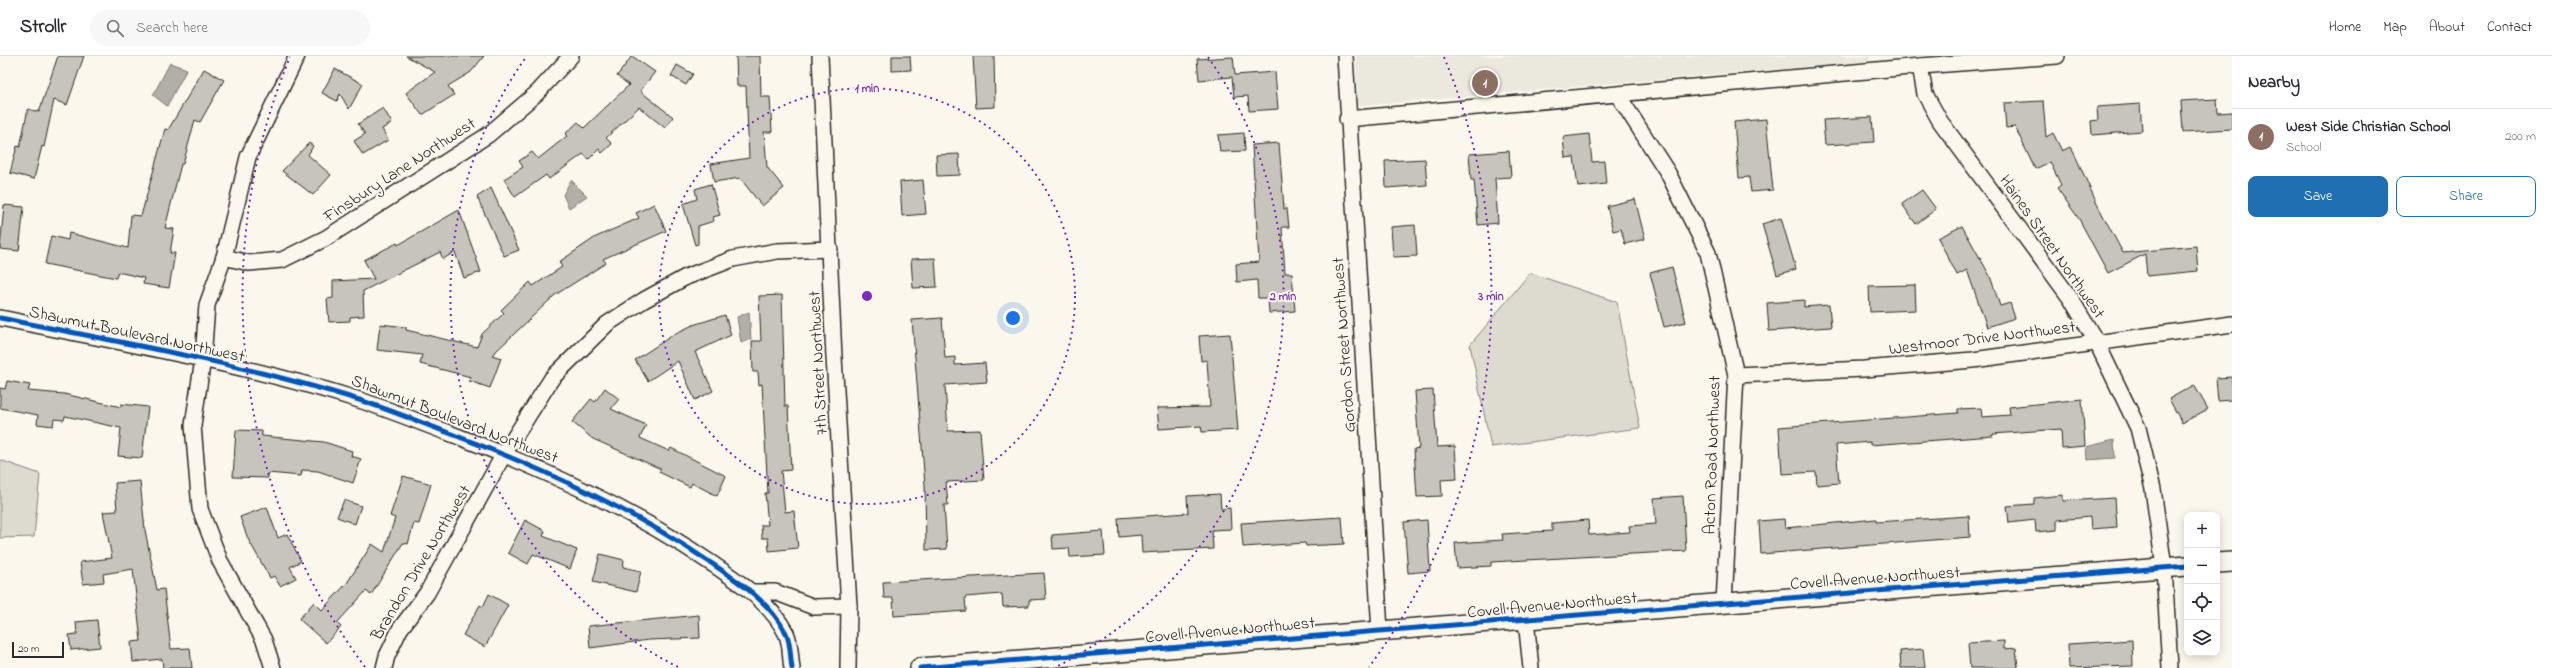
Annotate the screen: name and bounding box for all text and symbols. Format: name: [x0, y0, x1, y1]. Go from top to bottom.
search box: [90, 10, 370, 46]
text: Strollr: [20, 14, 66, 41]
icon: search: [104, 17, 126, 39]
text: Search here: [136, 17, 208, 39]
text: Home: [2329, 17, 2361, 38]
text: Map: [2383, 17, 2407, 38]
text: About: [2429, 17, 2465, 38]
text: Contact: [2487, 17, 2532, 38]
pin: 1: [1472, 68, 1498, 98]
text: Nearby: [2248, 70, 2300, 95]
text: 1 min: [855, 80, 879, 98]
street label: Finsbury Lane Northwest: [318, 111, 482, 230]
text: West Side Christian School: [2286, 116, 2450, 138]
text: 1: [2259, 127, 2263, 146]
text: 200 m: [2505, 127, 2536, 146]
text: School: [2286, 138, 2322, 157]
street label: Haines Street Northwest: [1993, 170, 2111, 324]
button: Save: [2248, 176, 2388, 217]
button: Share: [2396, 176, 2536, 217]
street label: Gordon Street Northwest: [1326, 256, 1363, 433]
text: 2 min: [1269, 288, 1296, 306]
text: 3 min: [1477, 288, 1504, 306]
centre of rings: [860, 289, 874, 303]
street label: 7th Street Northwest: [802, 290, 835, 436]
street label: Shawmut Boulevard Northwest: [27, 299, 247, 370]
your location: [1003, 308, 1023, 328]
street label: Westmoor Drive Northwest: [1887, 315, 2077, 362]
street label: Shawmut Boulevard Northwest: [347, 368, 562, 471]
street label: Acton Road Northwest: [1697, 375, 1728, 535]
street label: Brandon Drive Northwest: [364, 480, 478, 646]
map controls: [2184, 512, 2220, 656]
button: +: [2184, 512, 2220, 548]
button: −: [2184, 548, 2220, 584]
street label: Covell Avenue Northwest: [1789, 560, 1961, 597]
button: locate: [2184, 584, 2220, 620]
street label: Covell Avenue Northwest: [1466, 586, 1638, 625]
street label: Covell Avenue Northwest: [1144, 611, 1316, 650]
button: layers: [2184, 620, 2220, 656]
scale bar: [12, 640, 64, 659]
text: 20 m: [18, 641, 40, 657]

